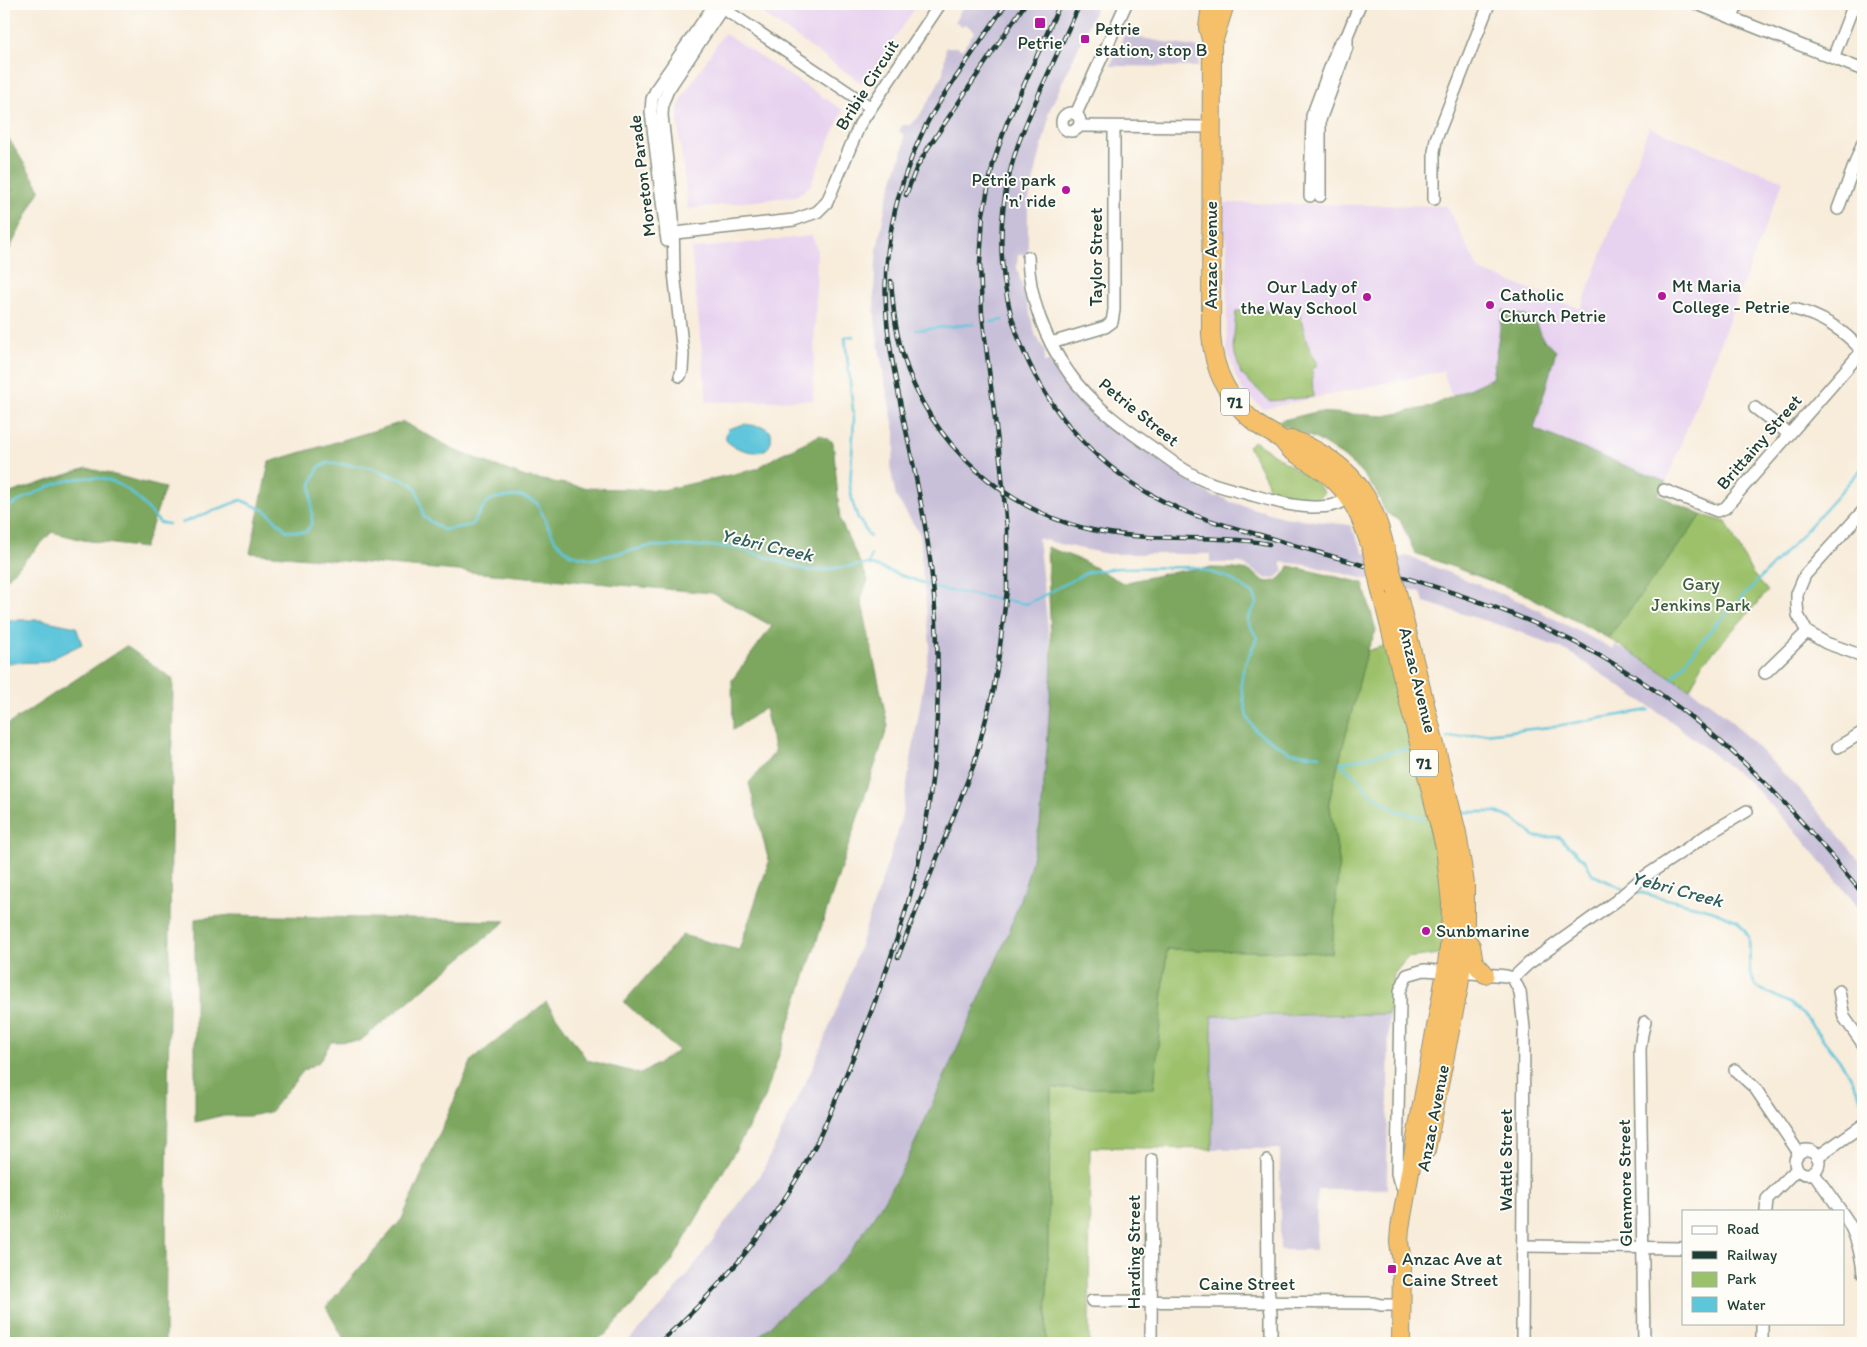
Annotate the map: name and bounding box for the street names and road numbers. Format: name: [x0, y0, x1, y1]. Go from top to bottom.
street label: Bribie Circuit: [830, 35, 904, 134]
street label: Moreton Parade: [624, 114, 660, 238]
street label: Anzac Avenue: [1200, 201, 1222, 309]
street label: Taylor Street: [1085, 207, 1107, 307]
street label: Petrie Street: [1094, 373, 1184, 451]
road number: 71: [1221, 388, 1249, 416]
street label: Brittainy Street: [1712, 390, 1807, 494]
street label: Anzac Avenue: [1394, 625, 1442, 735]
road number: 71: [1410, 750, 1438, 776]
street label: Anzac Avenue: [1412, 1063, 1454, 1173]
street label: Wattle Street: [1495, 1108, 1517, 1211]
street label: Glenmore Street: [1613, 1119, 1637, 1247]
street label: Harding Street: [1123, 1194, 1145, 1309]
street label: Caine Street: [1199, 1273, 1295, 1295]

